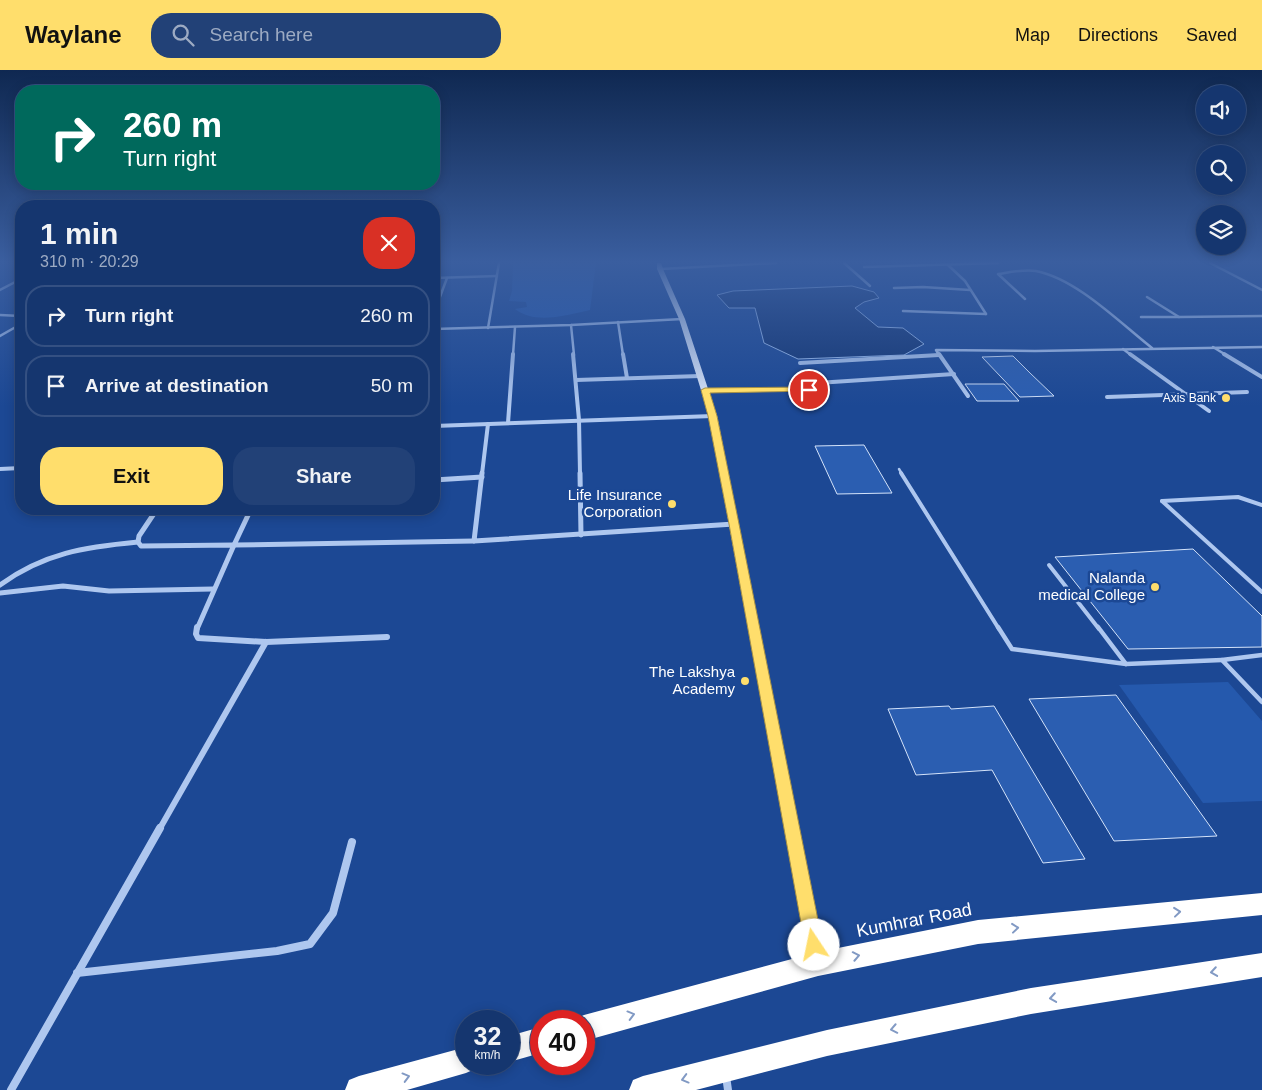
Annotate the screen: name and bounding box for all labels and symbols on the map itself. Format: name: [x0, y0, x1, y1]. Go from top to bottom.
pin: [788, 369, 830, 411]
place label: Axis Bank: [1163, 391, 1217, 405]
marker: Axis Bank: [1220, 392, 1232, 404]
place label: Life Insurance Corporation: [568, 486, 662, 520]
marker: Life Insurance Corporation: [666, 498, 678, 510]
place label: Nalanda medical College: [1038, 569, 1146, 603]
marker: Nalanda medical College: [1149, 581, 1161, 593]
place label: The Lakshya Academy: [649, 663, 736, 697]
marker: The Lakshya Academy: [739, 675, 751, 687]
street label: Kumhrar Road: [855, 899, 973, 941]
one-way arrow: [1173, 907, 1181, 918]
position arrow: [787, 918, 839, 970]
one-way arrow: [1012, 923, 1020, 934]
one-way arrow: [851, 952, 860, 962]
one-way arrow: [1209, 967, 1218, 977]
one-way arrow: [1049, 992, 1058, 1002]
speed limit sign: 40: [530, 1010, 595, 1075]
one-way arrow: [626, 1011, 634, 1021]
one-way arrow: [890, 1023, 898, 1034]
one-way arrow: [401, 1072, 410, 1083]
one-way arrow: [680, 1073, 689, 1084]

